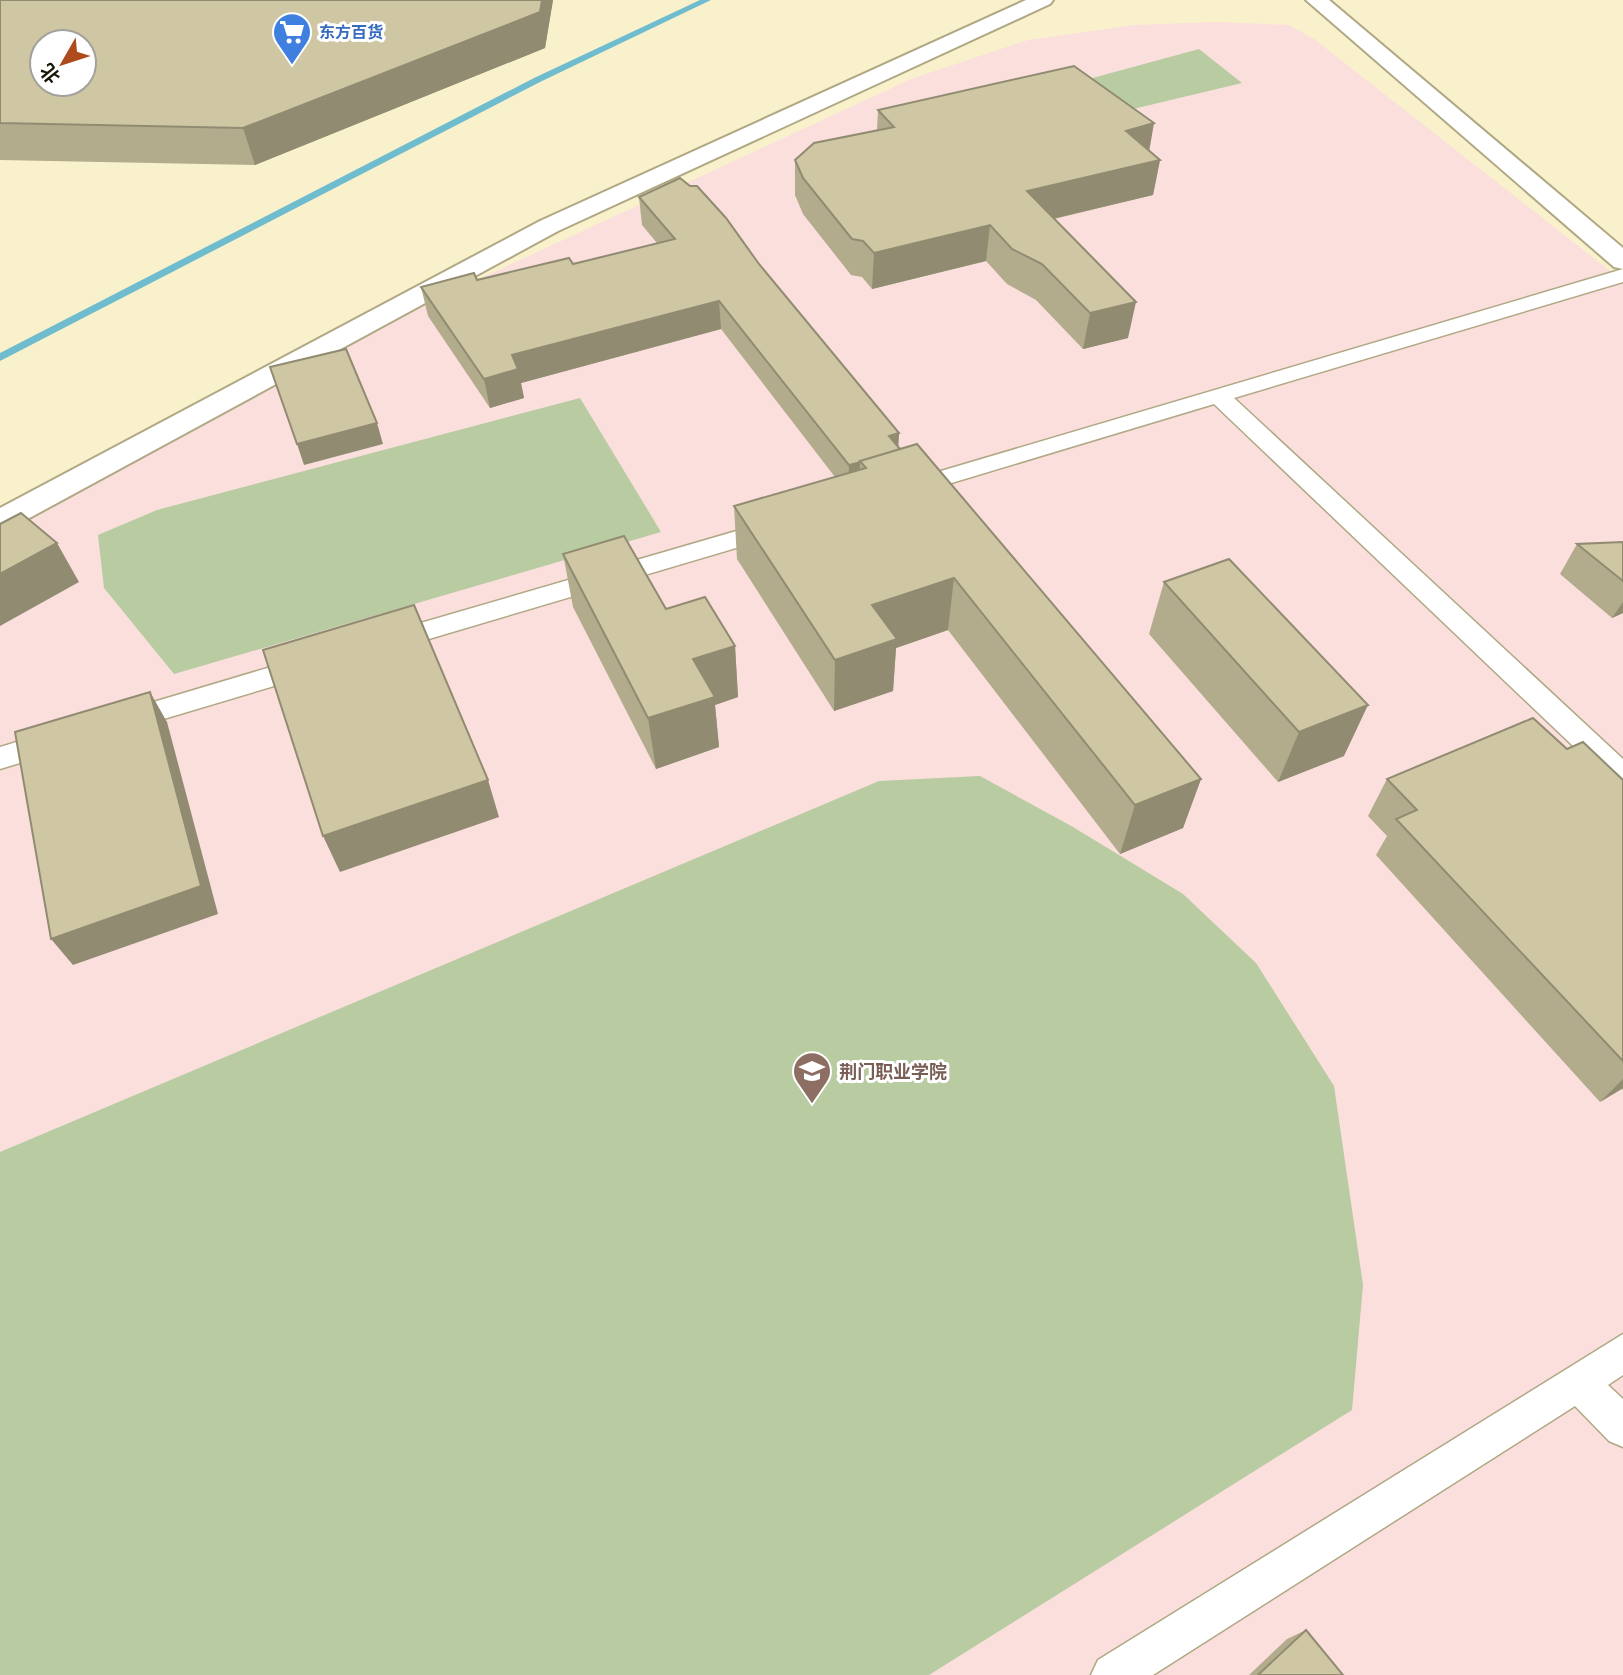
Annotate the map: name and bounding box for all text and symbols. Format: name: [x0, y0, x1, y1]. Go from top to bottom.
supermarket icon: 东方百货: [271, 11, 313, 66]
place label: 东方百货: [319, 23, 383, 42]
north arrow: [28, 28, 98, 98]
text: 北: [35, 59, 65, 88]
school or university icon: 荆门职业学院: [791, 1050, 833, 1105]
place label: 荆门职业学院: [839, 1061, 947, 1082]

